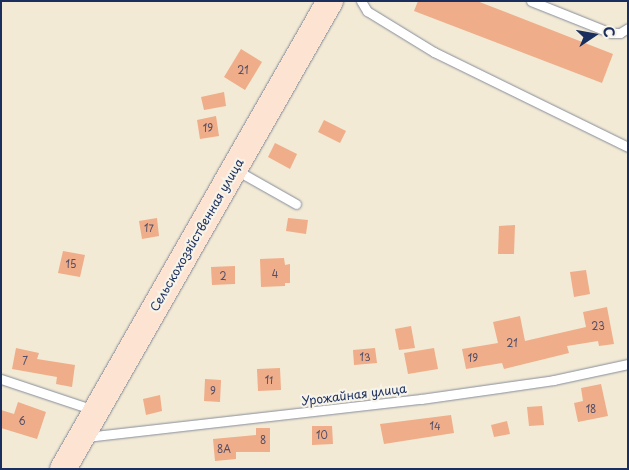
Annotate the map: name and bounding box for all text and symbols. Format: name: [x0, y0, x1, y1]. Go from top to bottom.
north arrow: [569, 10, 619, 60]
text: С: [598, 24, 621, 39]
house number: 21: [237, 64, 249, 76]
house number: 19: [203, 122, 213, 134]
street label: Сельскохозяйственная улица: [147, 156, 247, 314]
house number: 17: [144, 222, 154, 234]
house number: 15: [66, 258, 76, 270]
house number: 4: [272, 268, 278, 280]
house number: 2: [219, 270, 227, 282]
house number: 23: [591, 320, 605, 332]
house number: 21: [506, 337, 518, 349]
house number: 13: [359, 351, 371, 363]
house number: 19: [468, 352, 478, 364]
house number: 7: [22, 355, 28, 367]
house number: 11: [265, 374, 273, 386]
street label: Урожайная улица: [300, 381, 408, 409]
house number: 9: [210, 385, 216, 397]
house number: 18: [586, 403, 596, 415]
house number: 6: [18, 415, 26, 427]
house number: 14: [429, 420, 441, 432]
house number: 10: [316, 429, 328, 441]
house number: 8: [260, 434, 266, 446]
house number: 8А: [217, 443, 231, 455]

